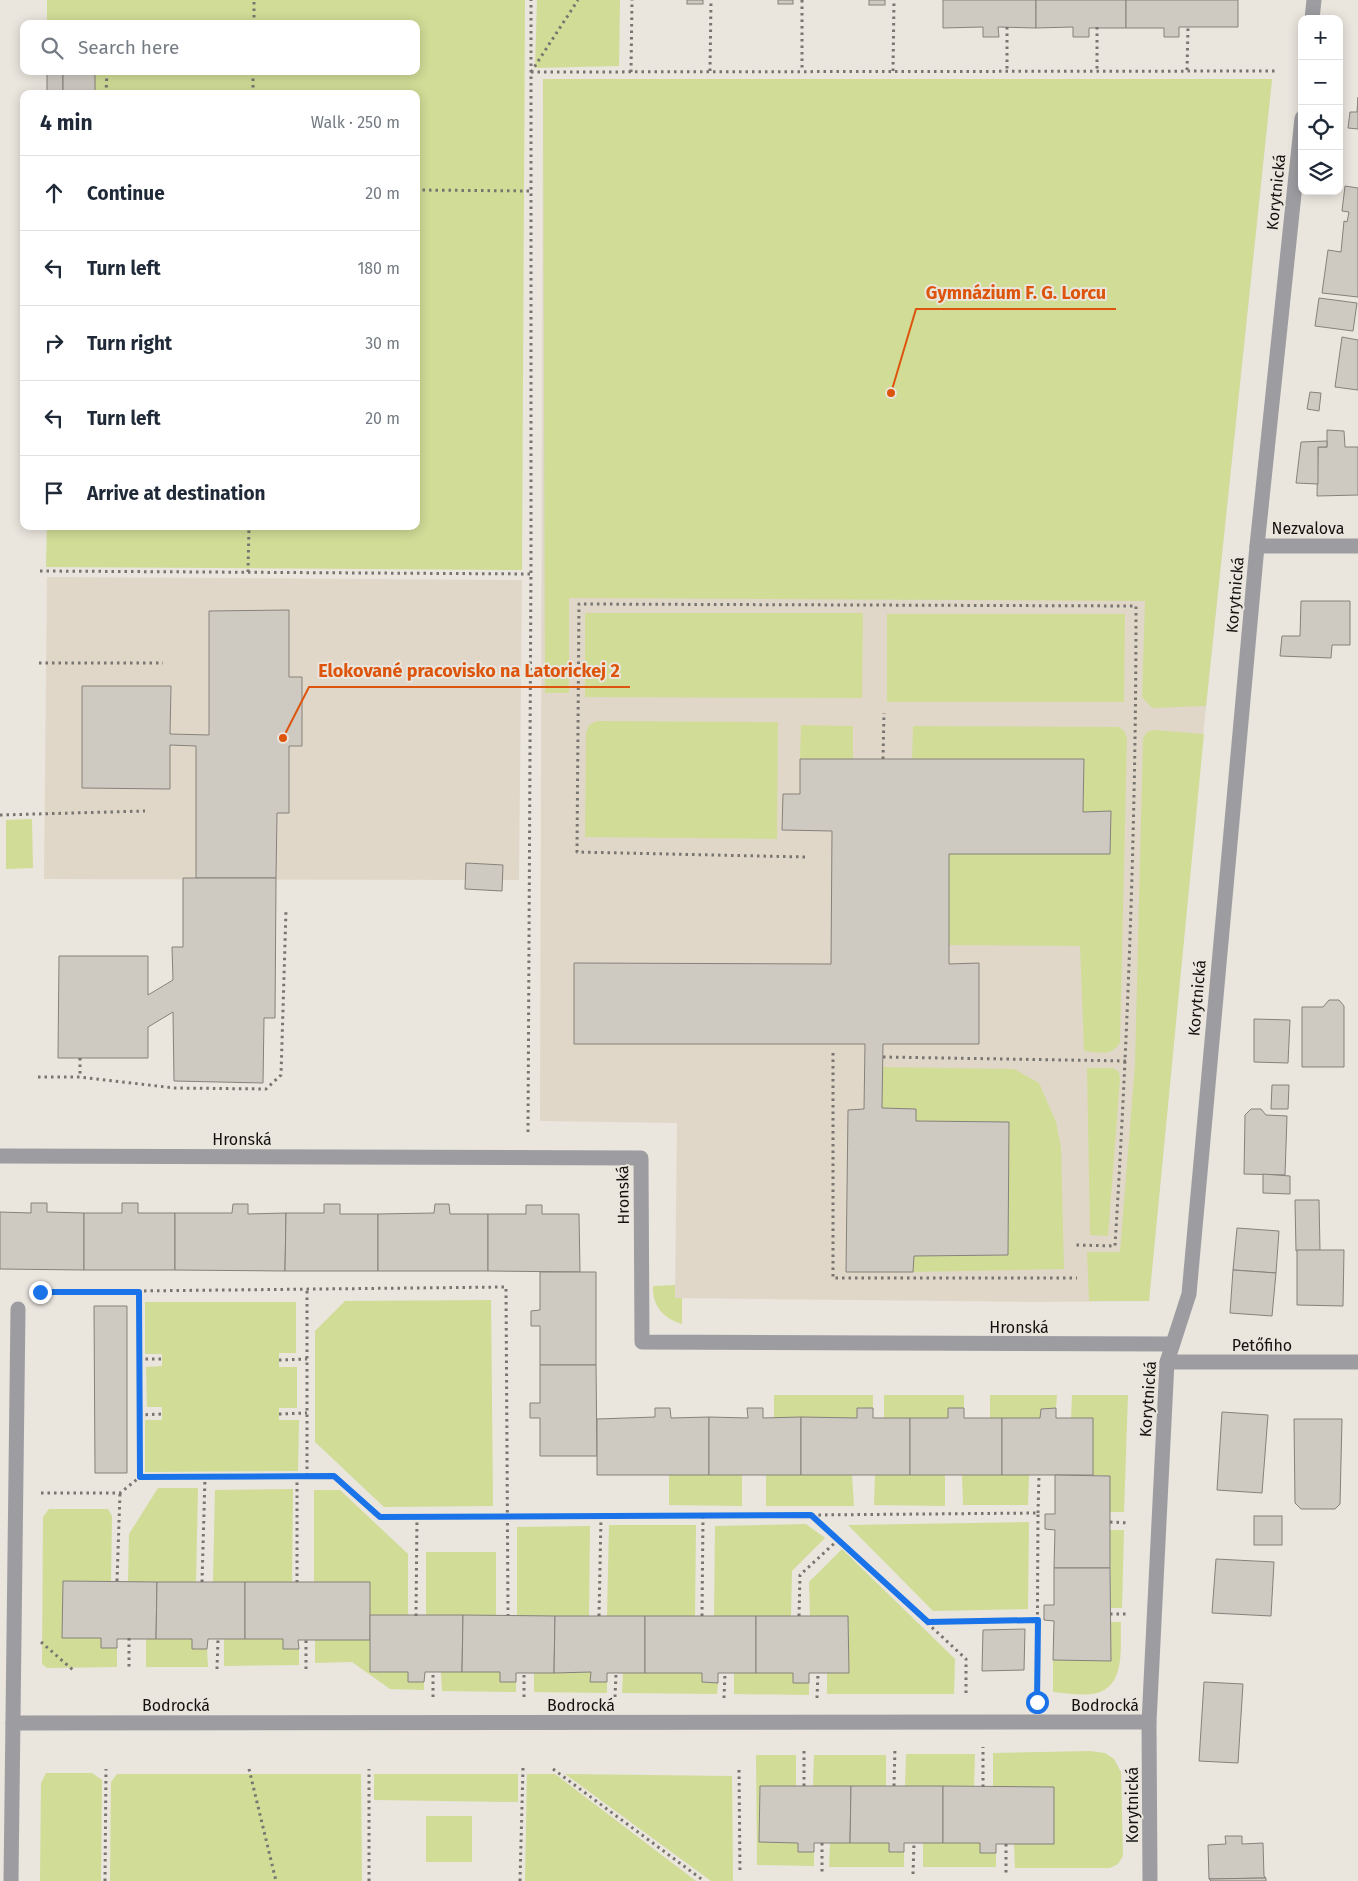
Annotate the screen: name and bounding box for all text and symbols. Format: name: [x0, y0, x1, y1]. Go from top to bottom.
map controls: [1298, 15, 1343, 195]
button: +: [1298, 15, 1343, 60]
search box: [20, 20, 420, 75]
icon: search: [38, 34, 66, 62]
text: Search here: [78, 36, 179, 59]
button: −: [1298, 60, 1343, 105]
button: locate: [1298, 105, 1343, 150]
text: 4 min: [40, 110, 93, 136]
text: Walk · 250 m: [311, 113, 400, 132]
button: layers: [1298, 150, 1343, 195]
street label: Korytnická: [1263, 153, 1289, 231]
icon: ahead: [40, 179, 68, 207]
text: Continue: [87, 182, 165, 205]
text: 20 m: [365, 184, 400, 203]
icon: left: [40, 254, 68, 282]
text: Turn left: [87, 257, 161, 280]
text: 180 m: [357, 259, 400, 278]
callout: Gymnázium F. G. Lorcu: [916, 276, 1116, 309]
text: Gymnázium F. G. Lorcu: [926, 282, 1106, 304]
icon: right: [40, 329, 68, 357]
text: Turn right: [87, 332, 172, 355]
text: 30 m: [365, 334, 400, 353]
icon: left: [40, 404, 68, 432]
text: Turn left: [87, 407, 161, 430]
text: 20 m: [365, 409, 400, 428]
icon: arrive: [40, 479, 68, 507]
text: Arrive at destination: [87, 482, 266, 505]
street label: Nezvalova: [1272, 519, 1344, 538]
street label: Korytnická: [1222, 556, 1248, 634]
callout: Elokované pracovisko na Latorickej 2: [309, 654, 630, 687]
text: Elokované pracovisko na Latorickej 2: [318, 660, 620, 682]
street label: Korytnická: [1184, 959, 1210, 1037]
street label: Hronská: [212, 1130, 272, 1149]
street label: Hronská: [613, 1165, 633, 1225]
route end: [29, 1281, 52, 1304]
street label: Hronská: [989, 1318, 1049, 1337]
street label: Petőfiho: [1232, 1336, 1292, 1355]
street label: Korytnická: [1136, 1360, 1160, 1438]
route start: [1026, 1691, 1049, 1714]
street label: Bodrocká: [142, 1696, 210, 1715]
street label: Bodrocká: [547, 1696, 615, 1715]
street label: Bodrocká: [1071, 1696, 1139, 1715]
street label: Korytnická: [1123, 1767, 1142, 1843]

